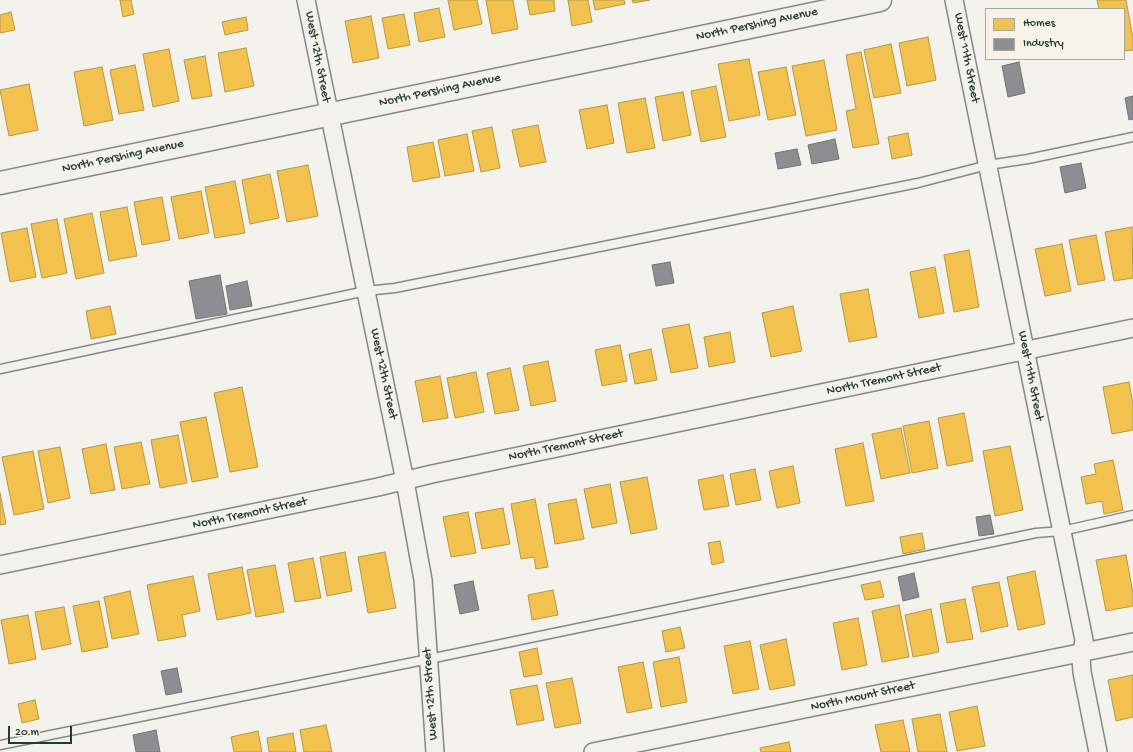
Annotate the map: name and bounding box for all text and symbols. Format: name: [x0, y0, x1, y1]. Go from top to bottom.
street label: North Pershing Avenue: [695, 4, 819, 46]
legend: [985, 8, 1125, 60]
street label: West 12th Street: [301, 10, 333, 104]
street label: West 11th Street: [950, 12, 982, 104]
text: Homes: [1023, 17, 1055, 31]
text: Industry: [1023, 37, 1064, 51]
street label: North Pershing Avenue: [378, 70, 502, 112]
street label: North Pershing Avenue: [61, 136, 185, 178]
street label: West 12th Street: [366, 327, 400, 421]
street label: West 11th Street: [1014, 330, 1046, 422]
street label: North Tremont Street: [825, 360, 943, 400]
street label: North Tremont Street: [507, 426, 625, 466]
street label: North Tremont Street: [191, 494, 309, 534]
street label: West 12th Street: [420, 647, 442, 741]
street label: North Mount Street: [809, 678, 917, 716]
scale bar: [10, 718, 74, 744]
text: 20 m: [15, 726, 39, 740]

